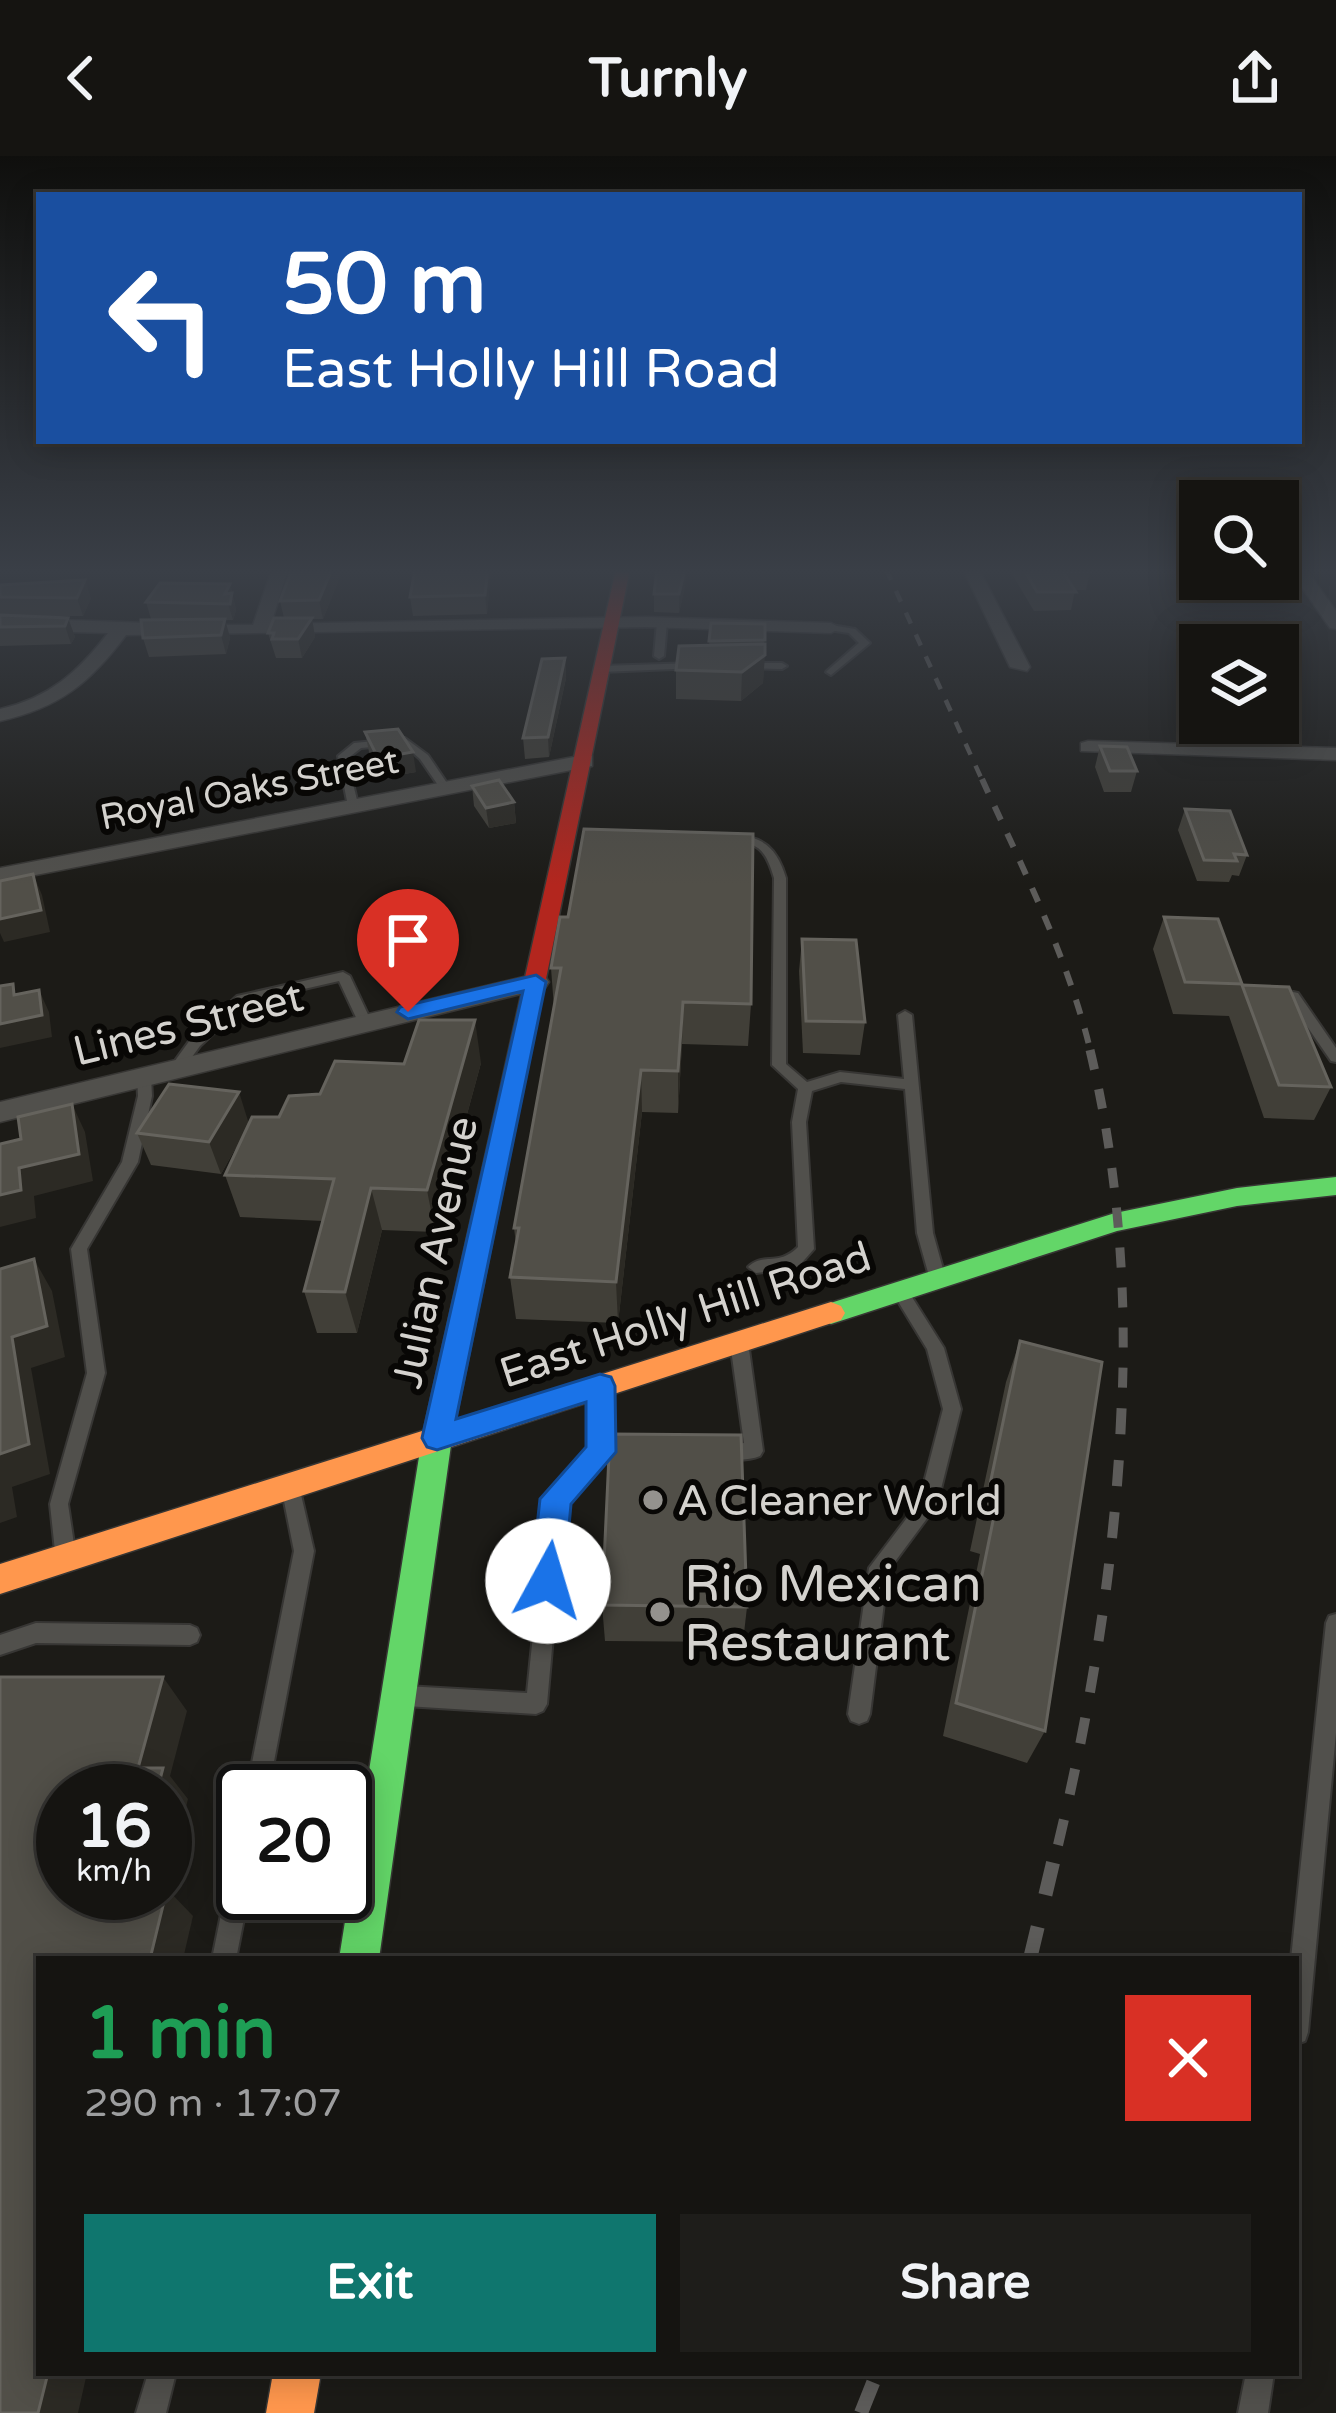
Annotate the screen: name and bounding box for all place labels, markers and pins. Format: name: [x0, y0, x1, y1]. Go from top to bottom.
pin: [357, 889, 459, 1012]
place label: A Cleaner World: [677, 1476, 1002, 1527]
marker: A Cleaner World: [640, 1487, 666, 1513]
place label: Rio Mexican Restaurant: [684, 1554, 982, 1675]
marker: Rio Mexican Restaurant: [647, 1599, 673, 1625]

